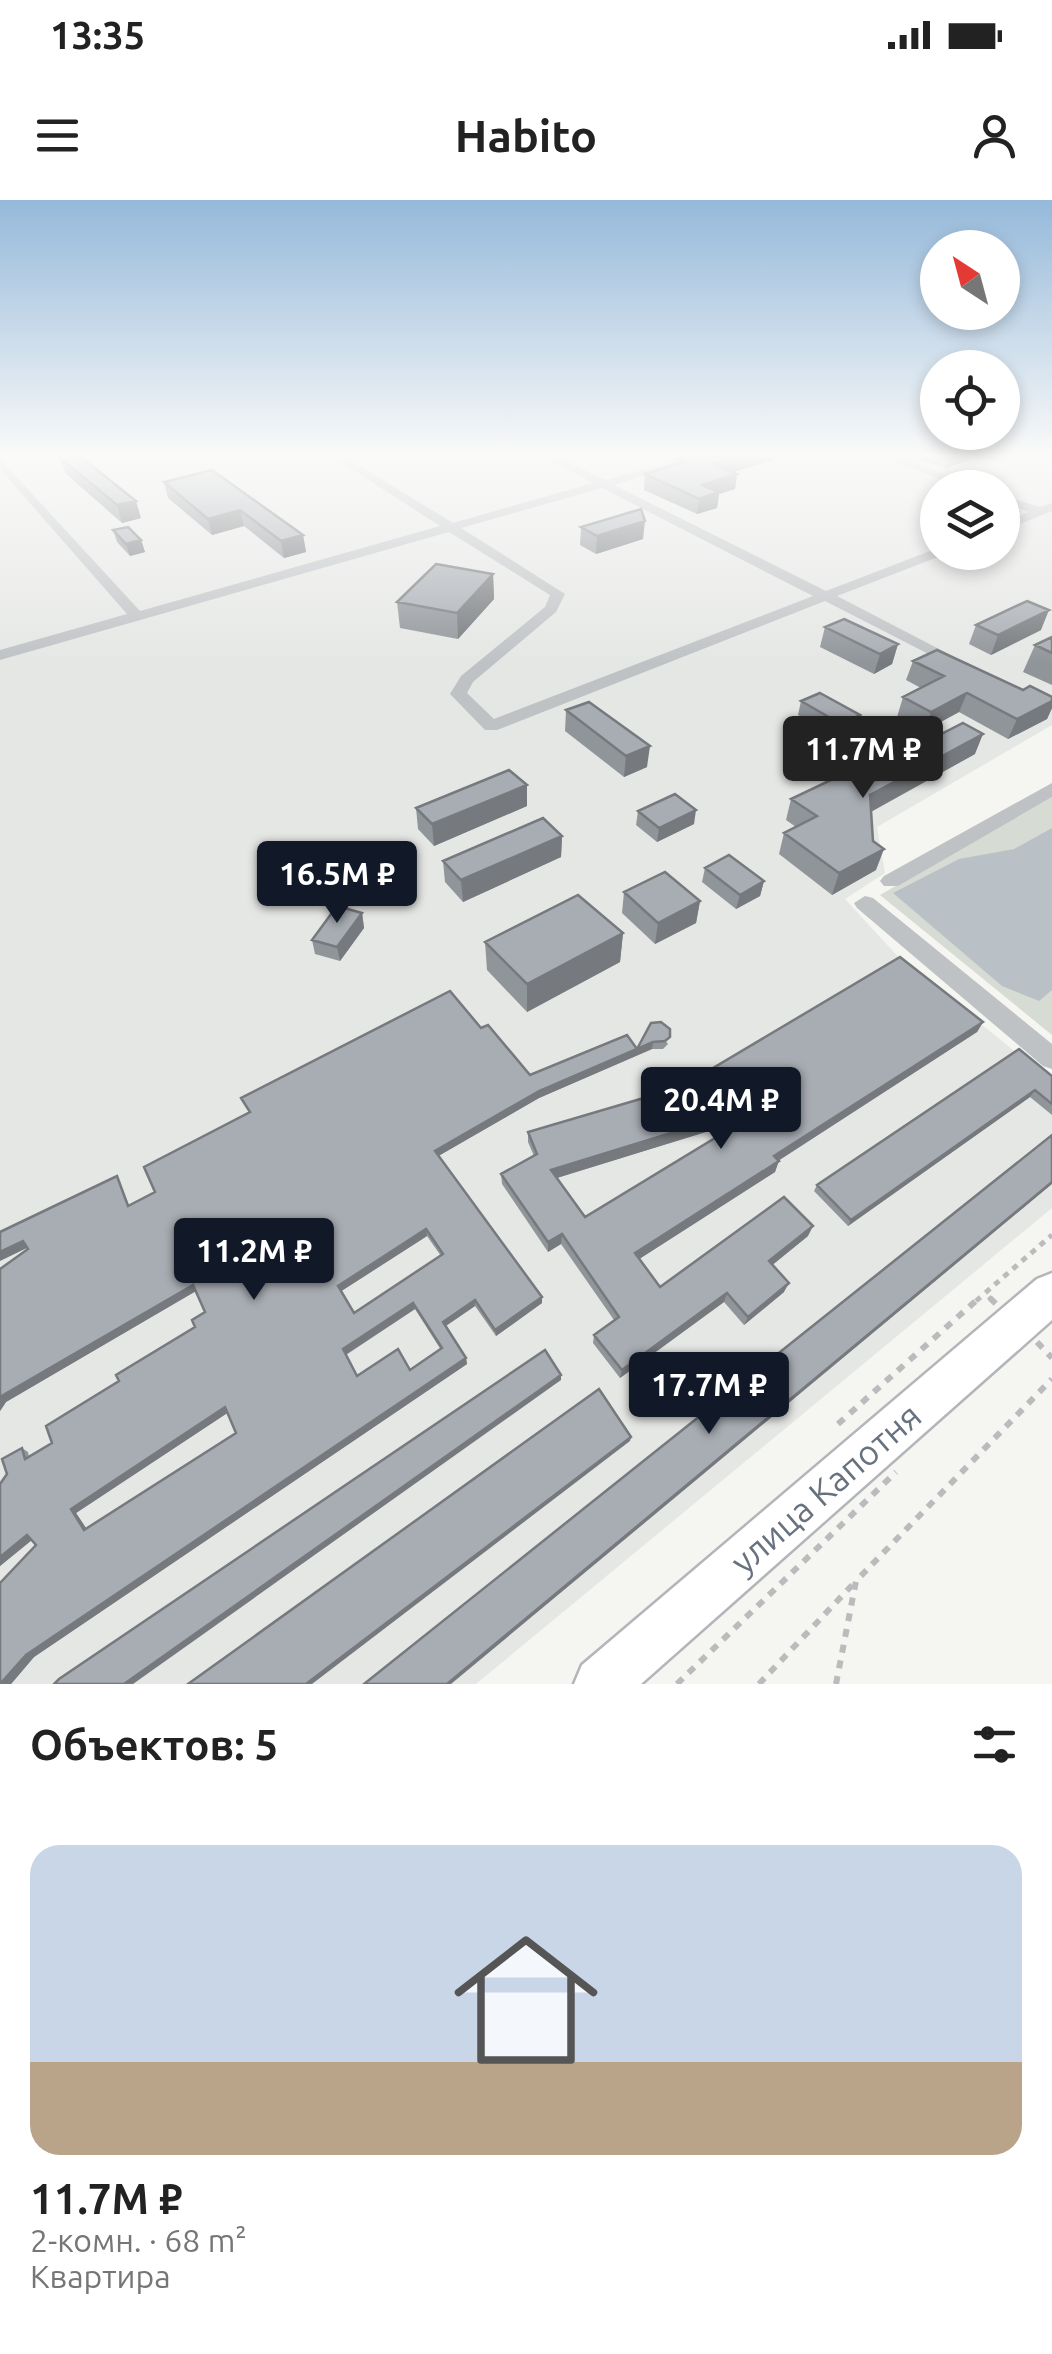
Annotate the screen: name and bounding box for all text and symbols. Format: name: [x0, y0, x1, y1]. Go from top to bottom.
text: 13:35: [50, 14, 145, 56]
icon: menu: [30, 108, 85, 163]
icon: person: [967, 108, 1022, 163]
text: Habito: [455, 110, 597, 161]
north arrow: [920, 230, 1020, 330]
map controls: [920, 230, 1020, 570]
button: locate: [920, 350, 1020, 450]
button: layers: [920, 470, 1020, 570]
pin: 11.7M ₽: [771, 716, 955, 801]
text: 11.7M ₽: [805, 730, 921, 766]
pin: 16.5M ₽: [245, 841, 429, 926]
text: 16.5M ₽: [279, 855, 395, 891]
pin: 20.4M ₽: [629, 1067, 813, 1152]
text: 20.4M ₽: [663, 1081, 779, 1117]
pin: 11.2M ₽: [162, 1218, 346, 1303]
text: 11.2M ₽: [196, 1232, 312, 1268]
pin: 17.7M ₽: [617, 1352, 801, 1437]
text: 17.7M ₽: [651, 1366, 767, 1402]
street label: улица Капотня: [722, 1395, 928, 1582]
icon: filters: [967, 1717, 1022, 1772]
text: Объектов: 5: [30, 1721, 278, 1768]
icon: home: [436, 1910, 616, 2090]
text: 11.7M ₽: [30, 2175, 182, 2222]
text: 2-комн. · 68 m²: [30, 2222, 247, 2258]
text: Квартира: [30, 2258, 171, 2294]

